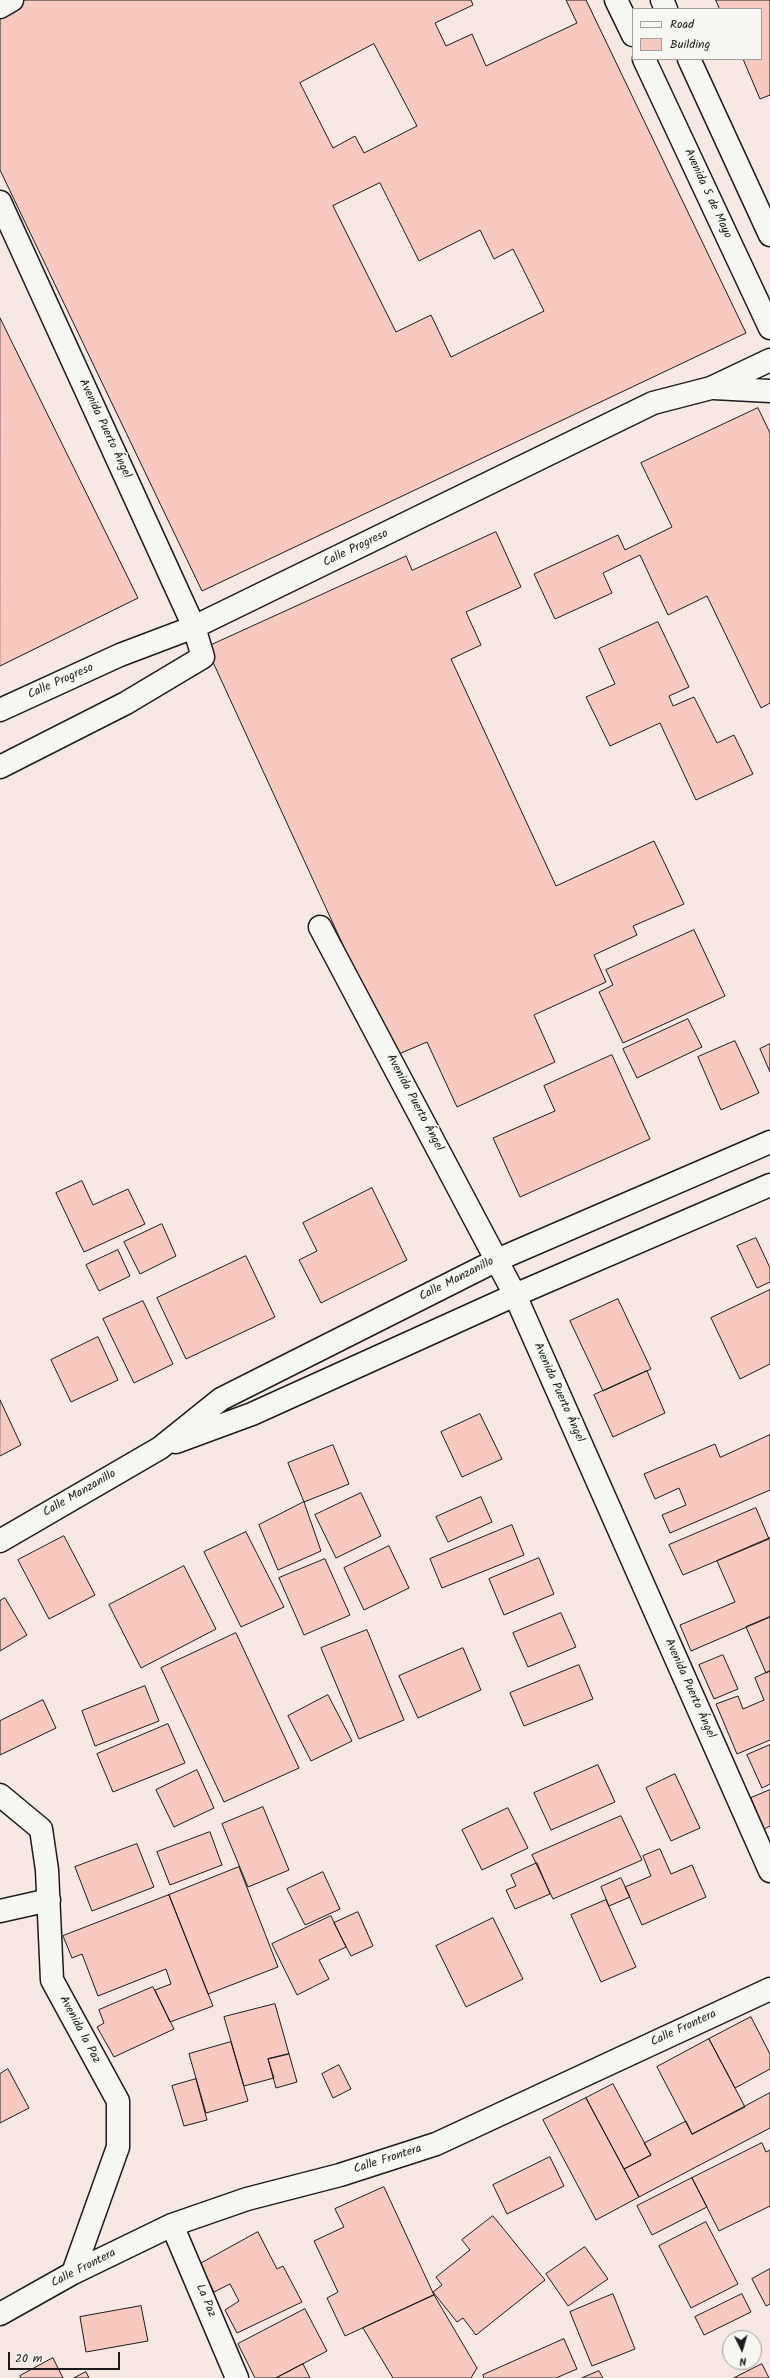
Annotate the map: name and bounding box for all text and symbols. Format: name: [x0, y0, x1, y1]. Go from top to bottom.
legend: [632, 8, 762, 60]
text: Road: [670, 15, 694, 34]
text: Building: [670, 35, 710, 54]
street label: Avenida 5 de Mayo: [680, 147, 734, 241]
street label: Avenida Puerto Ángel: [75, 377, 133, 481]
street label: Calle Progreso: [321, 527, 391, 571]
street label: Calle Progreso: [26, 661, 96, 703]
street label: Avenida Puerto Ángel: [382, 1052, 446, 1154]
street label: Calle Manzanillo: [417, 1255, 497, 1305]
street label: Avenida Puerto Ángel: [530, 1341, 586, 1445]
street label: Calle Manzanillo: [41, 1467, 119, 1521]
street label: Avenida Puerto Ángel: [661, 1637, 717, 1741]
street label: Avenida la Paz: [55, 1994, 103, 2066]
street label: Calle Frontera: [649, 2008, 719, 2050]
street label: Calle Frontera: [352, 2142, 424, 2178]
street label: Calle Frontera: [49, 2247, 119, 2291]
street label: La Paz: [192, 2282, 218, 2320]
north arrow: [722, 2330, 762, 2370]
scale bar: [10, 2344, 122, 2370]
text: 20 m: [15, 2349, 42, 2368]
text: N: [739, 2352, 747, 2370]

